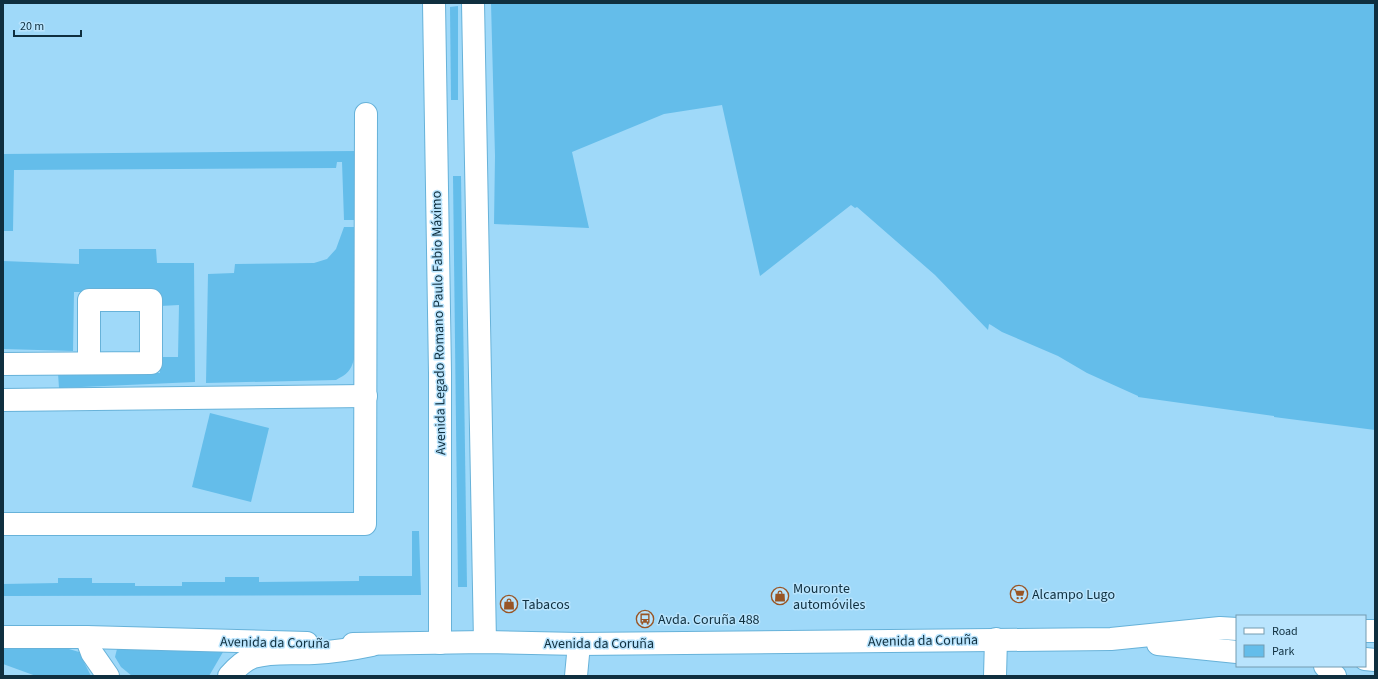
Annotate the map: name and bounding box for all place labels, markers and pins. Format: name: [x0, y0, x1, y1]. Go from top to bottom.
place label: Mouronte automóviles: [793, 579, 865, 615]
supermarket icon: Alcampo Lugo: [1009, 584, 1029, 604]
place label: Alcampo Lugo: [1032, 585, 1115, 605]
shop icon: Mouronte automóviles: [770, 586, 790, 606]
shop icon: Tabacos: [499, 594, 519, 614]
place label: Tabacos: [522, 595, 570, 615]
bus stop icon: Avda. Coruña 488: [635, 609, 655, 629]
place label: Avda. Coruña 488: [658, 610, 760, 630]

